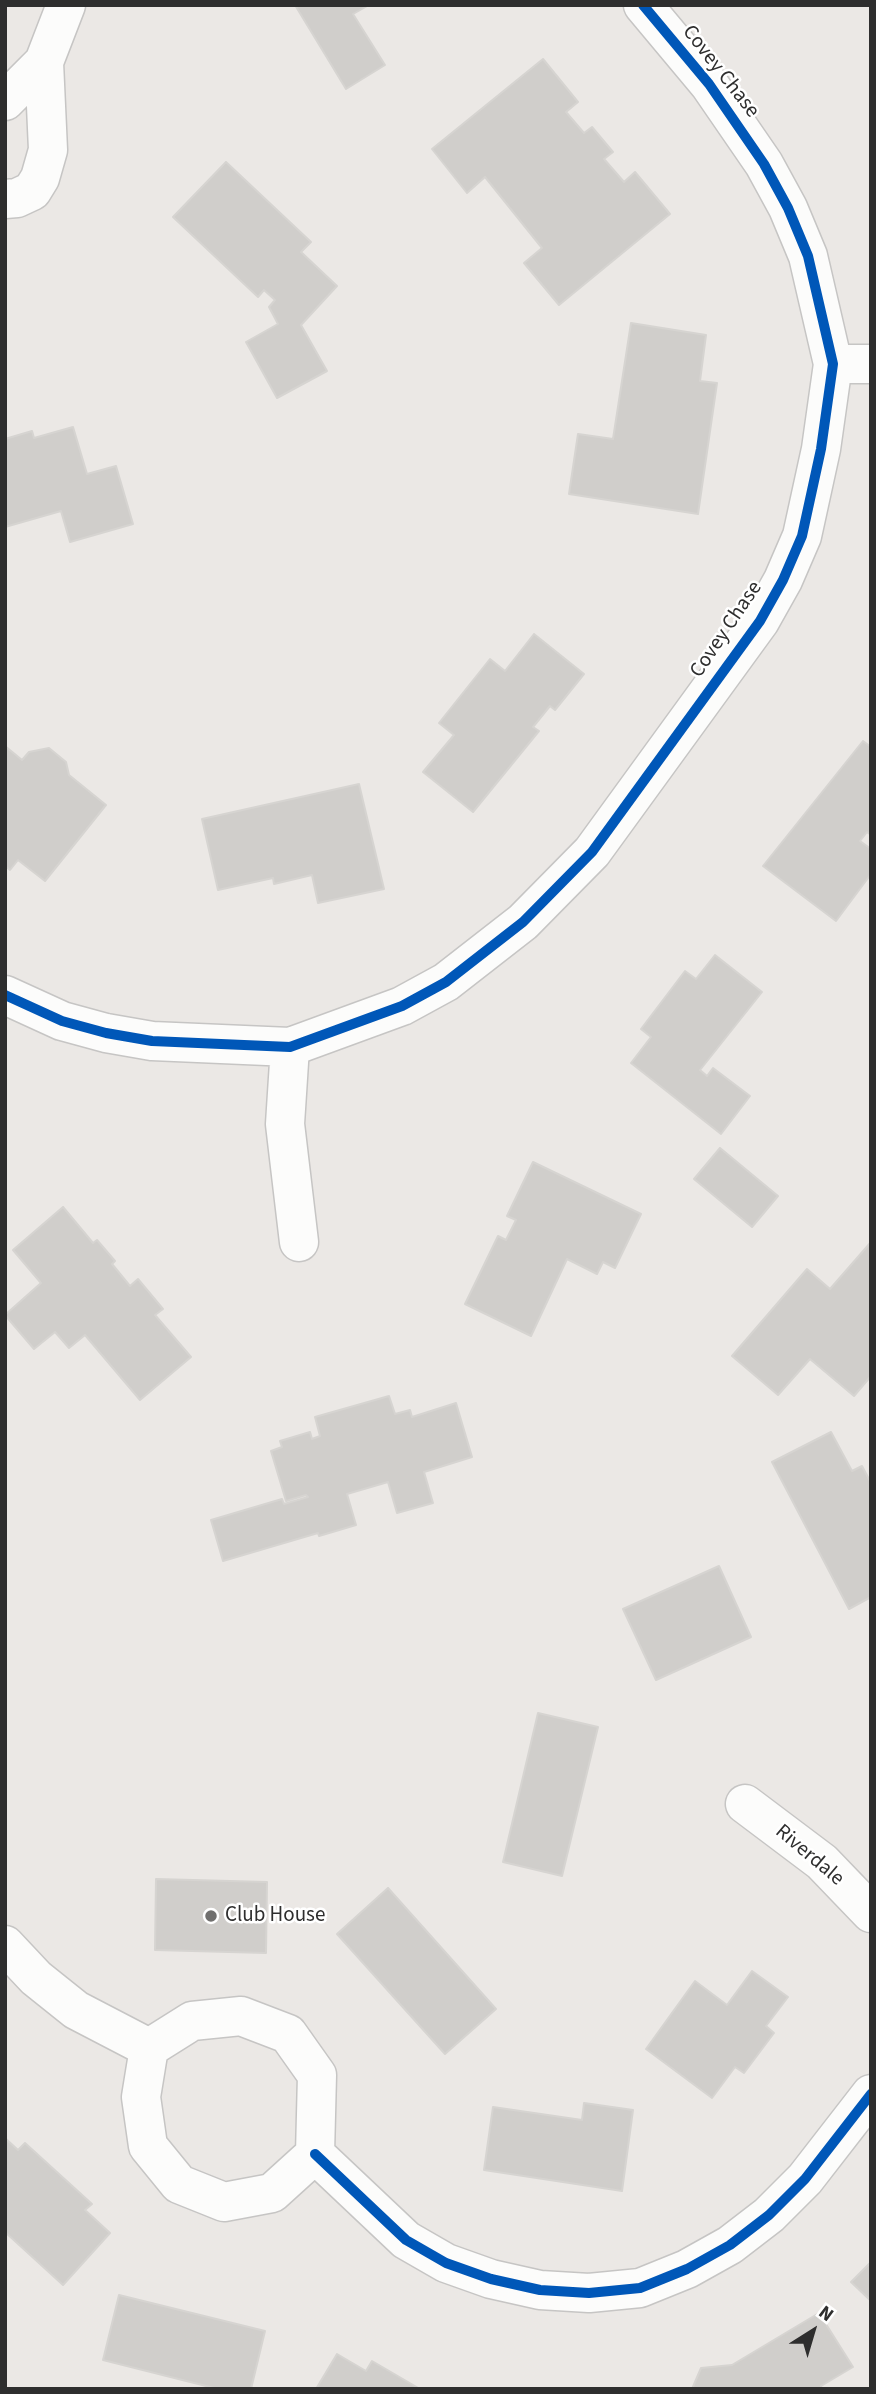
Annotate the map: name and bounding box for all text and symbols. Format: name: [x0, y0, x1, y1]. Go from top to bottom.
street label: Covey Chase: [676, 21, 764, 123]
street label: Covey Chase: [686, 577, 768, 683]
street label: Riverdale: [769, 1820, 849, 1892]
place label: Club House: [225, 1903, 325, 1929]
marker: Club House: [203, 1908, 219, 1924]
north arrow: [778, 2296, 848, 2366]
text: N: [813, 2299, 839, 2328]

